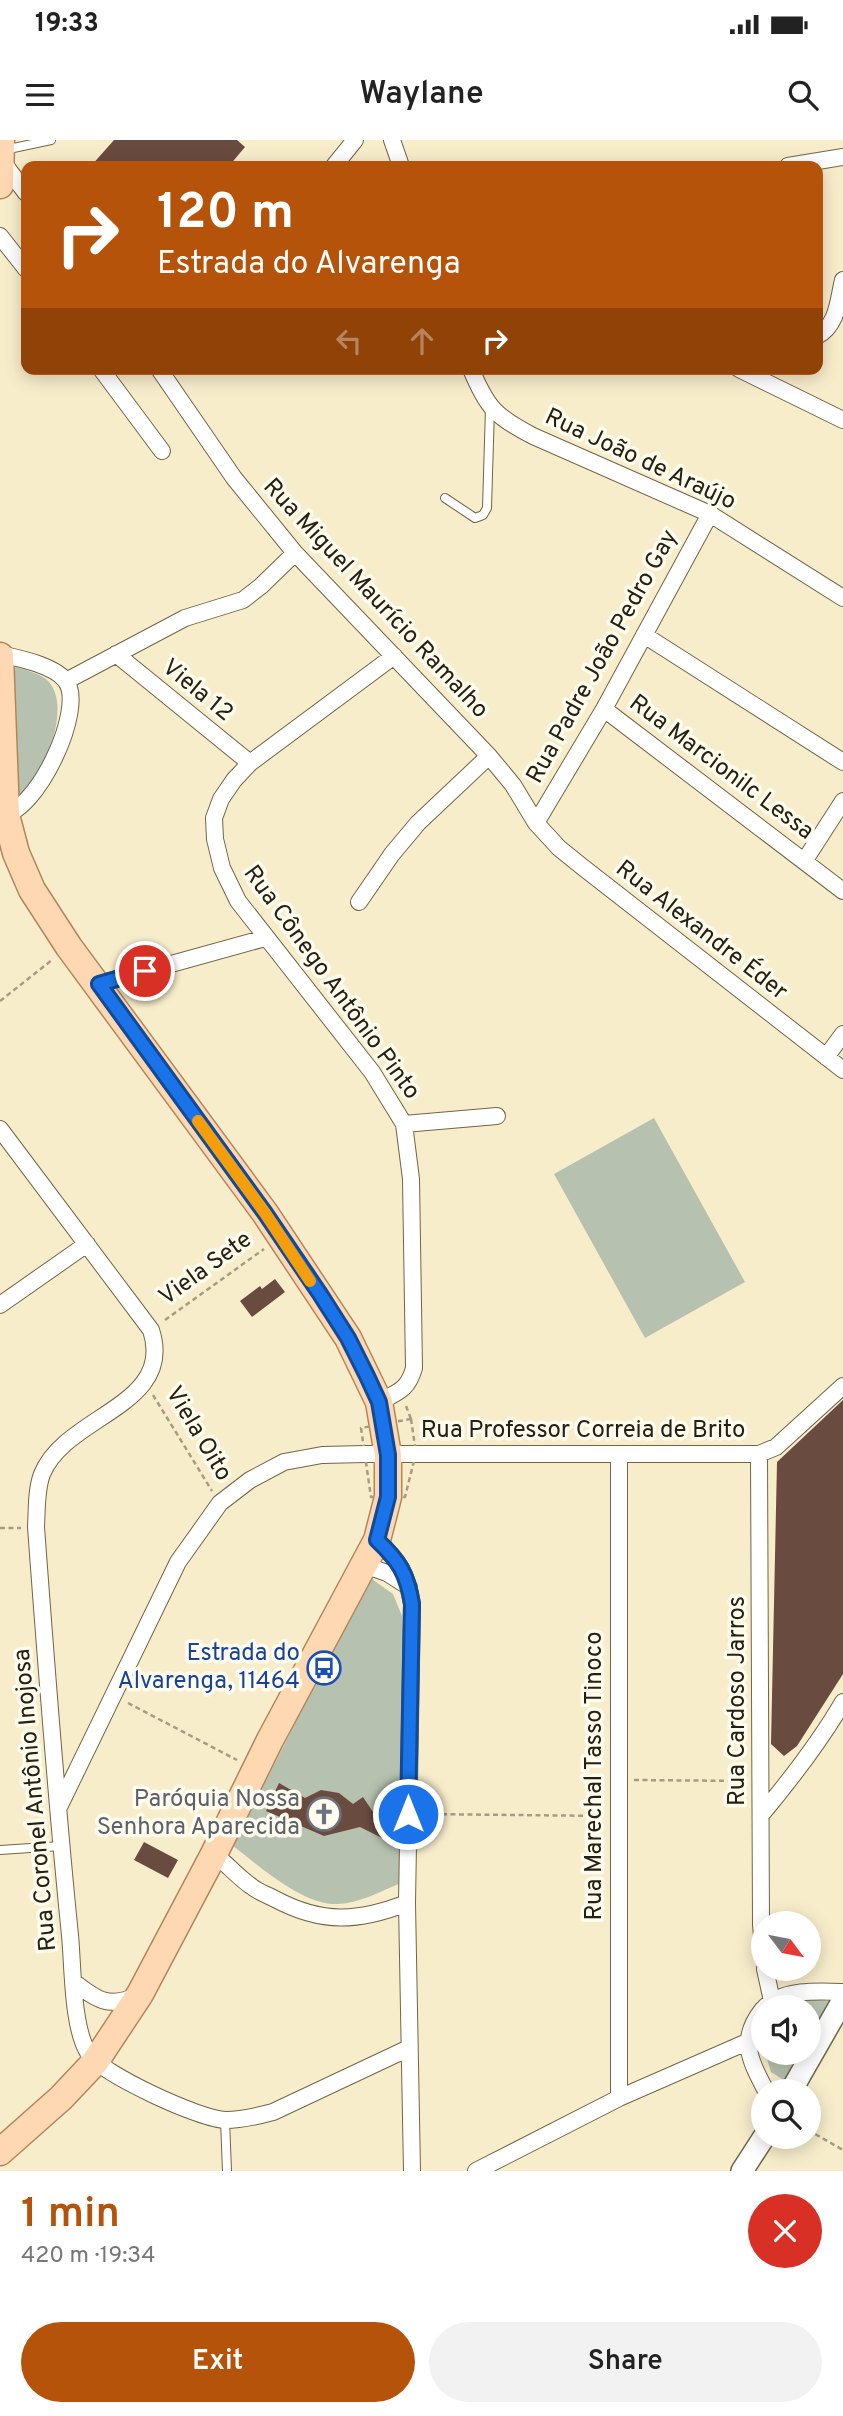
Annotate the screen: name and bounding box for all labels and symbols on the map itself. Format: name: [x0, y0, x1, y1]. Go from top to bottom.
street label: Rua João de Araújo: [540, 403, 740, 517]
street label: Rua Miguel Maurício Ramalho: [256, 473, 494, 725]
street label: Rua Padre João Pedro Gay: [521, 525, 685, 789]
street label: Viela 12: [155, 653, 239, 729]
street label: Rua Marcionilc Lessa: [623, 689, 819, 847]
street label: Rua Alexandre Éder: [609, 853, 794, 1008]
street label: Rua Cônego Antônio Pinto: [236, 860, 426, 1106]
pin: [115, 941, 175, 1001]
street label: Viela Sete: [154, 1225, 258, 1313]
street label: Viela Oito: [158, 1381, 238, 1487]
street label: Rua Professor Correia de Brito: [421, 1416, 745, 1446]
street label: Rua Cardoso Jarros: [723, 1596, 753, 1806]
street label: Rua Marechal Tasso Tinoco: [580, 1631, 610, 1921]
place label: Estrada do Alvarenga, 11464: [117, 1639, 300, 1697]
street label: Rua Coronel Antônio Inojosa: [8, 1647, 64, 1953]
bus stop icon: Estrada do Alvarenga, 11464: [305, 1649, 343, 1687]
position arrow: [371, 1777, 445, 1851]
place label: Paróquia Nossa Senhora Aparecida: [97, 1785, 300, 1843]
church icon: Paróquia Nossa Senhora Aparecida: [305, 1795, 343, 1833]
north arrow: [751, 1911, 821, 1981]

